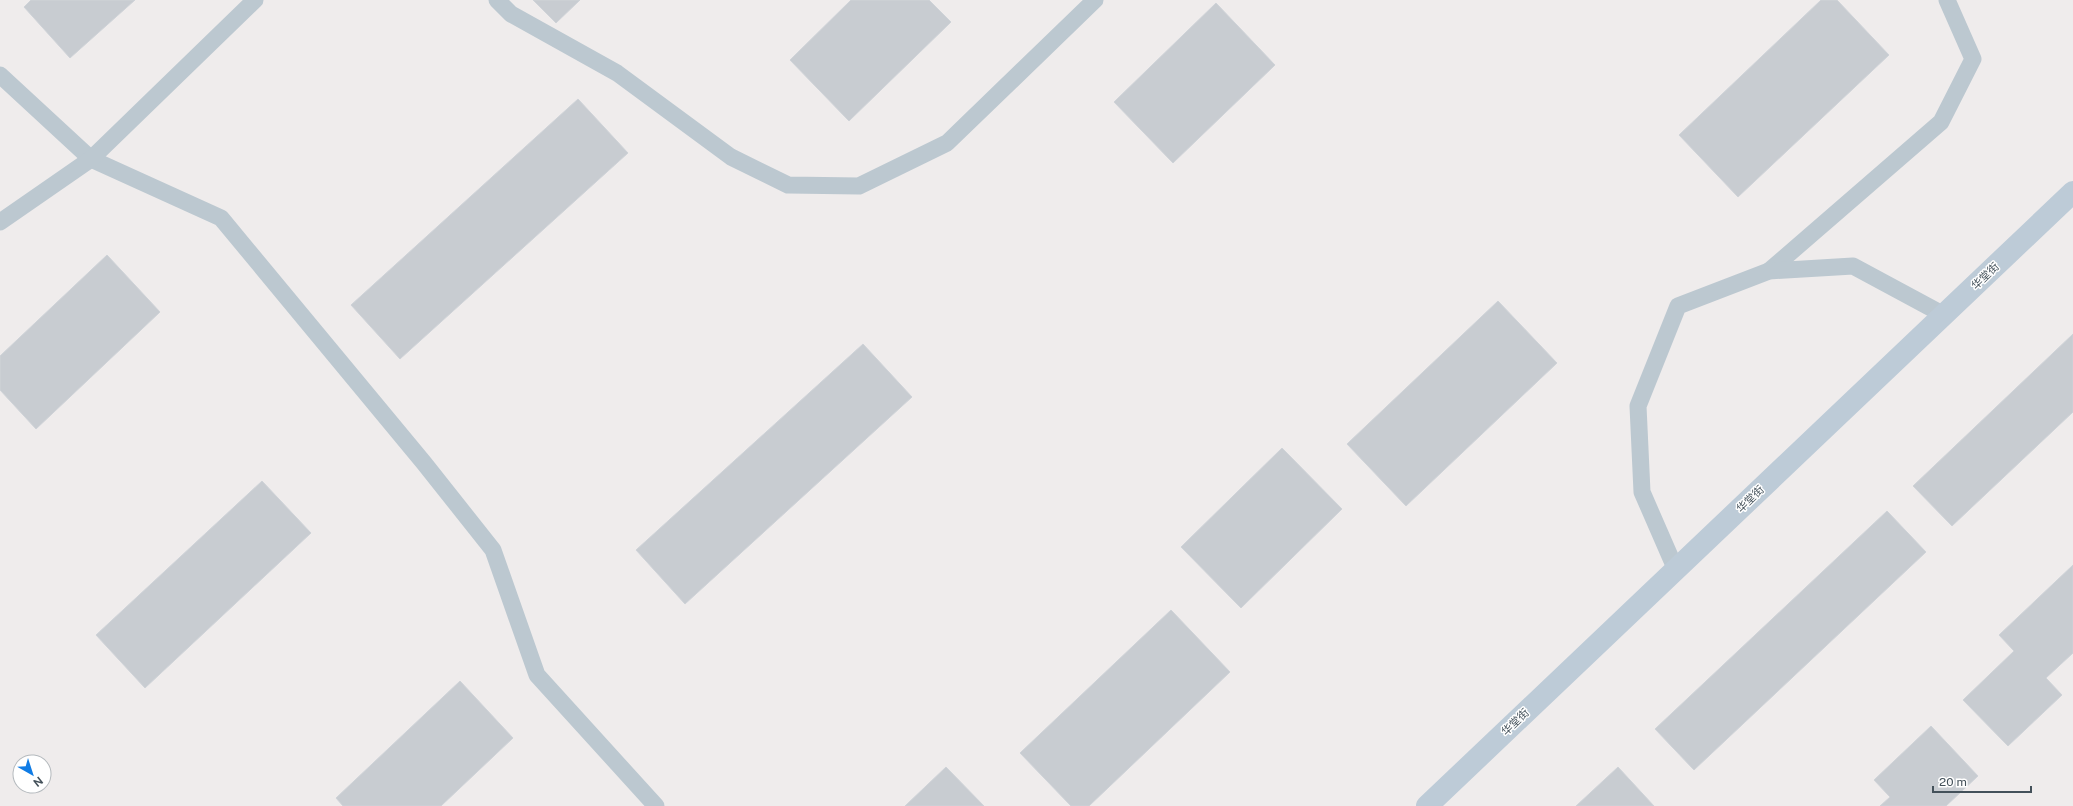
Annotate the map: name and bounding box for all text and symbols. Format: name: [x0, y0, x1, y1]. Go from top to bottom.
street label: 华堂街: [1969, 260, 2001, 292]
street label: 华堂街: [1734, 483, 1766, 515]
street label: 华堂街: [1499, 706, 1531, 738]
north arrow: [12, 754, 52, 794]
scale bar: [1933, 768, 2031, 794]
text: N: [31, 774, 45, 789]
text: 20 m: [1939, 775, 1967, 789]

